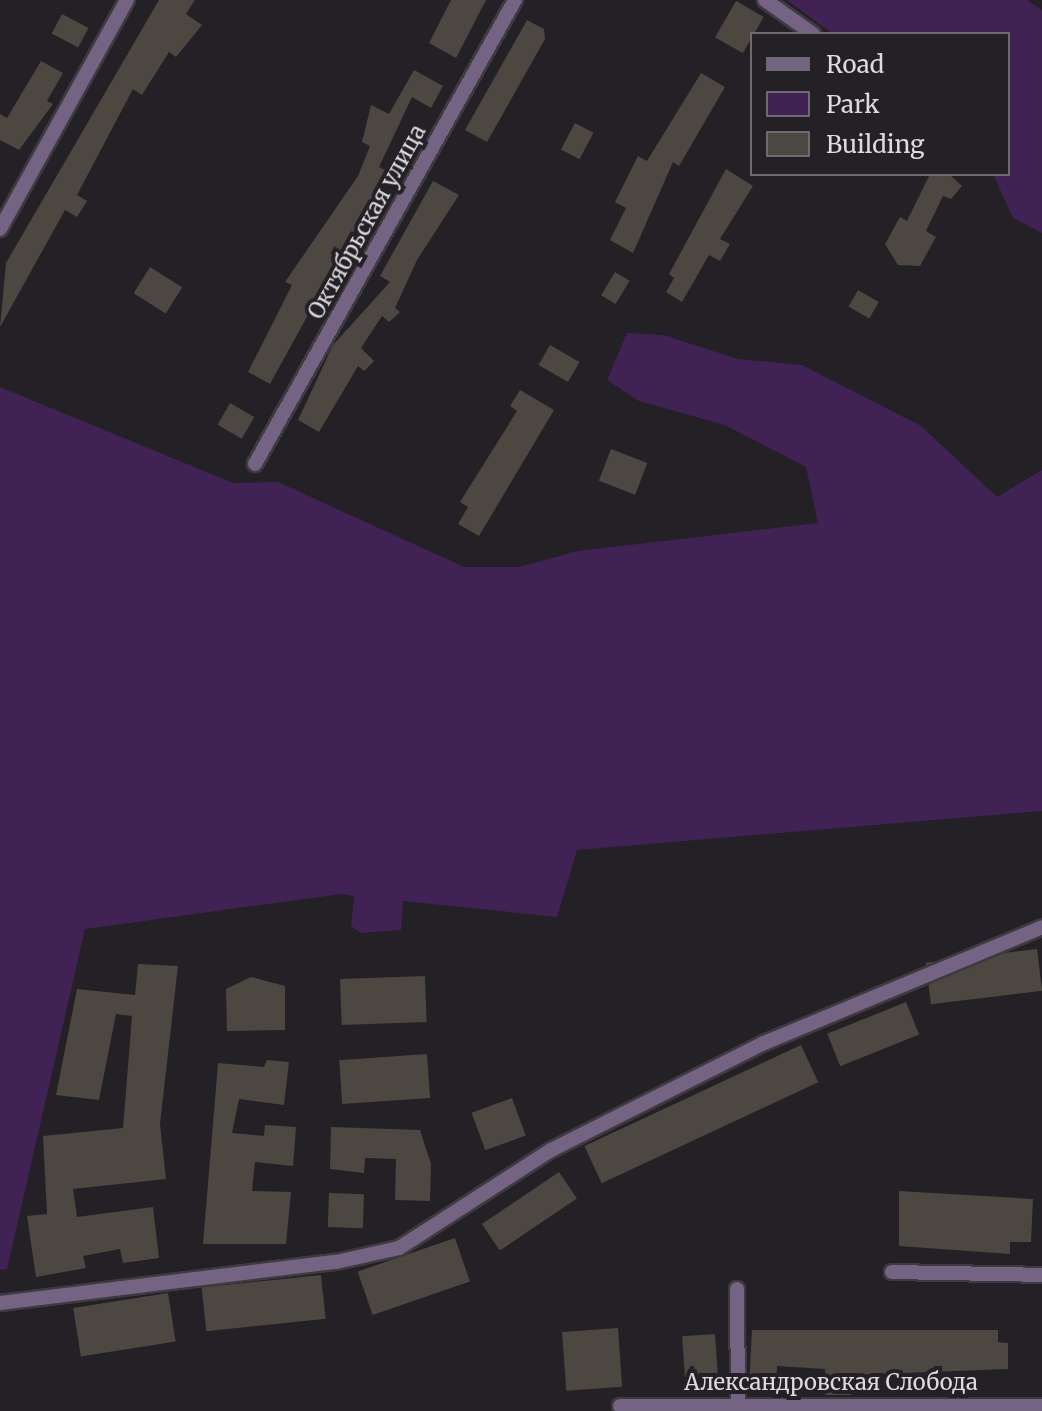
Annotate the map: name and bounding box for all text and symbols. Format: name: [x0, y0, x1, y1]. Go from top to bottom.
legend: [750, 32, 1010, 176]
text: Road: [826, 49, 884, 80]
text: Park: [826, 89, 879, 120]
street label: Октябрьская улица: [303, 120, 431, 324]
text: Building: [826, 129, 925, 160]
street label: Александровская Слобода: [684, 1370, 978, 1396]

